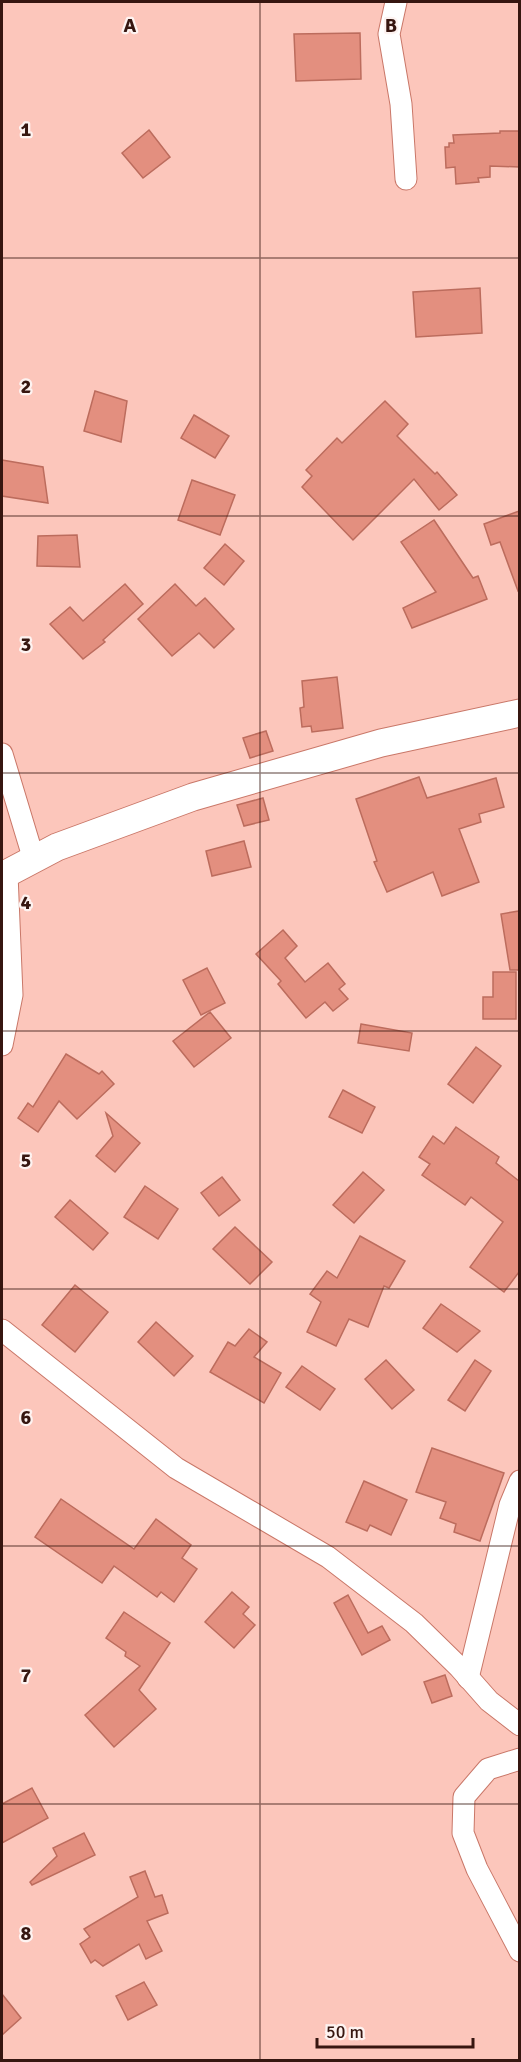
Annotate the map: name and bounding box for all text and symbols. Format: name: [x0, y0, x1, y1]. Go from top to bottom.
text: A: [124, 13, 137, 38]
text: B: [385, 13, 397, 38]
text: 1: [21, 117, 32, 142]
text: 2: [21, 374, 31, 399]
text: 3: [21, 632, 31, 657]
text: 4: [21, 890, 32, 915]
text: 5: [21, 1148, 31, 1173]
text: 6: [21, 1405, 32, 1430]
text: 7: [21, 1663, 32, 1688]
text: 8: [21, 1921, 32, 1946]
scale bar: [317, 2011, 473, 2049]
text: 50 m: [326, 2021, 364, 2043]

